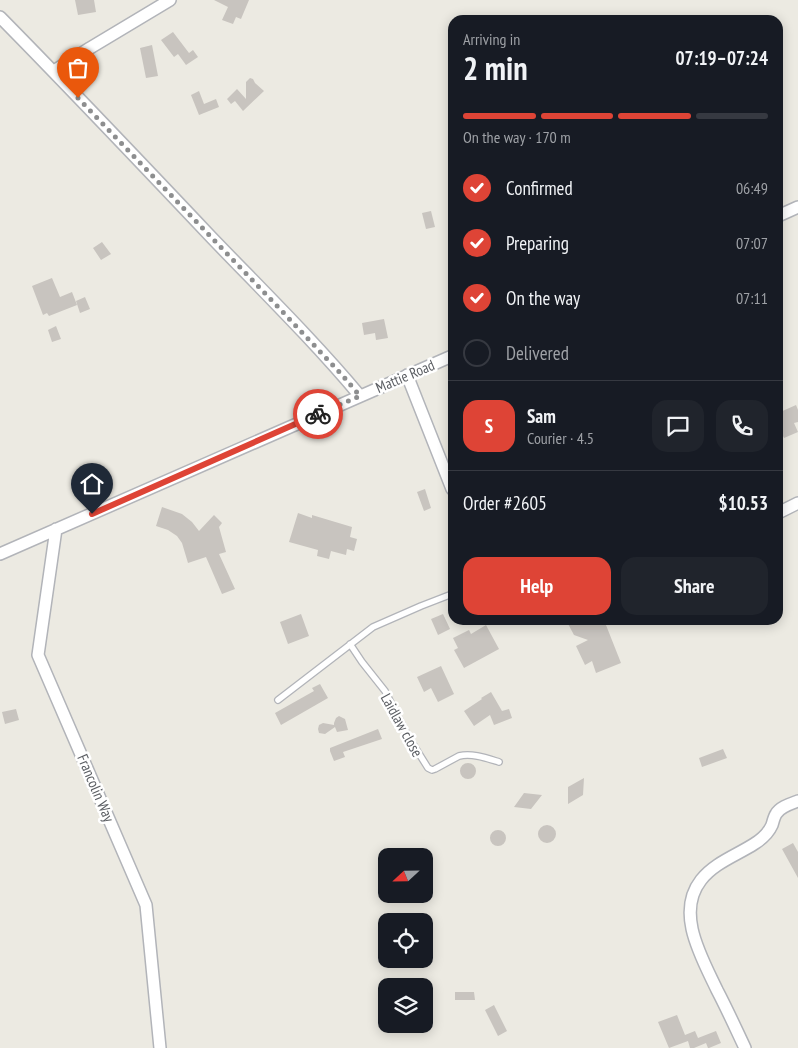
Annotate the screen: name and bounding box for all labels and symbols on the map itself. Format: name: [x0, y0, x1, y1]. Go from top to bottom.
pin: [57, 47, 99, 98]
street label: Mattie Road: [373, 355, 437, 397]
courier: [293, 389, 343, 439]
pin: [71, 463, 113, 514]
street label: Laidlaw close: [377, 690, 427, 760]
street label: Francolin Way: [73, 751, 119, 825]
north arrow: [378, 848, 432, 902]

